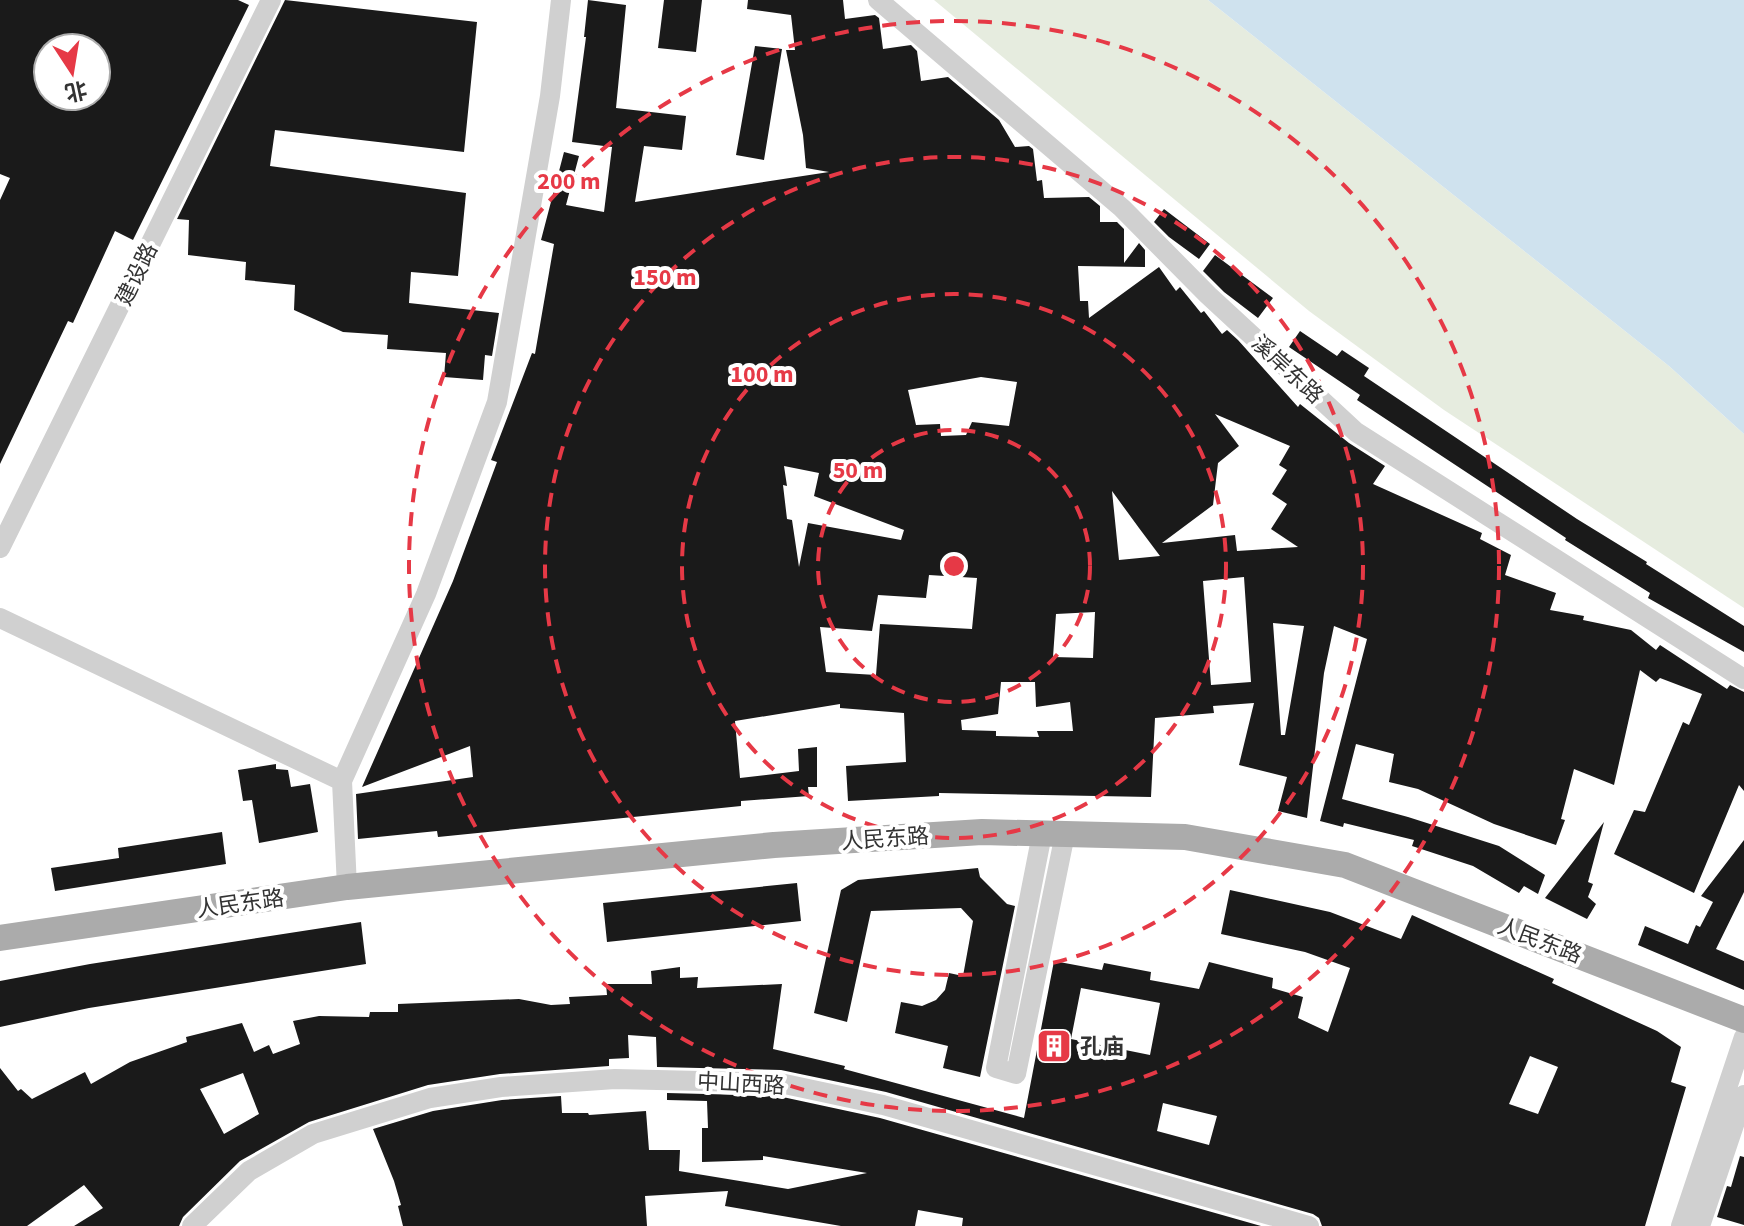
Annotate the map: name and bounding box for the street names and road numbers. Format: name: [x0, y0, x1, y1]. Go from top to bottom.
street label: 建设路: [108, 238, 166, 311]
street label: 溪岸东路: [1244, 328, 1330, 411]
street label: 人民东路: [840, 820, 930, 858]
street label: 人民东路: [194, 882, 286, 926]
street label: 人民东路: [1493, 910, 1586, 972]
street label: 中山西路: [696, 1066, 786, 1102]

